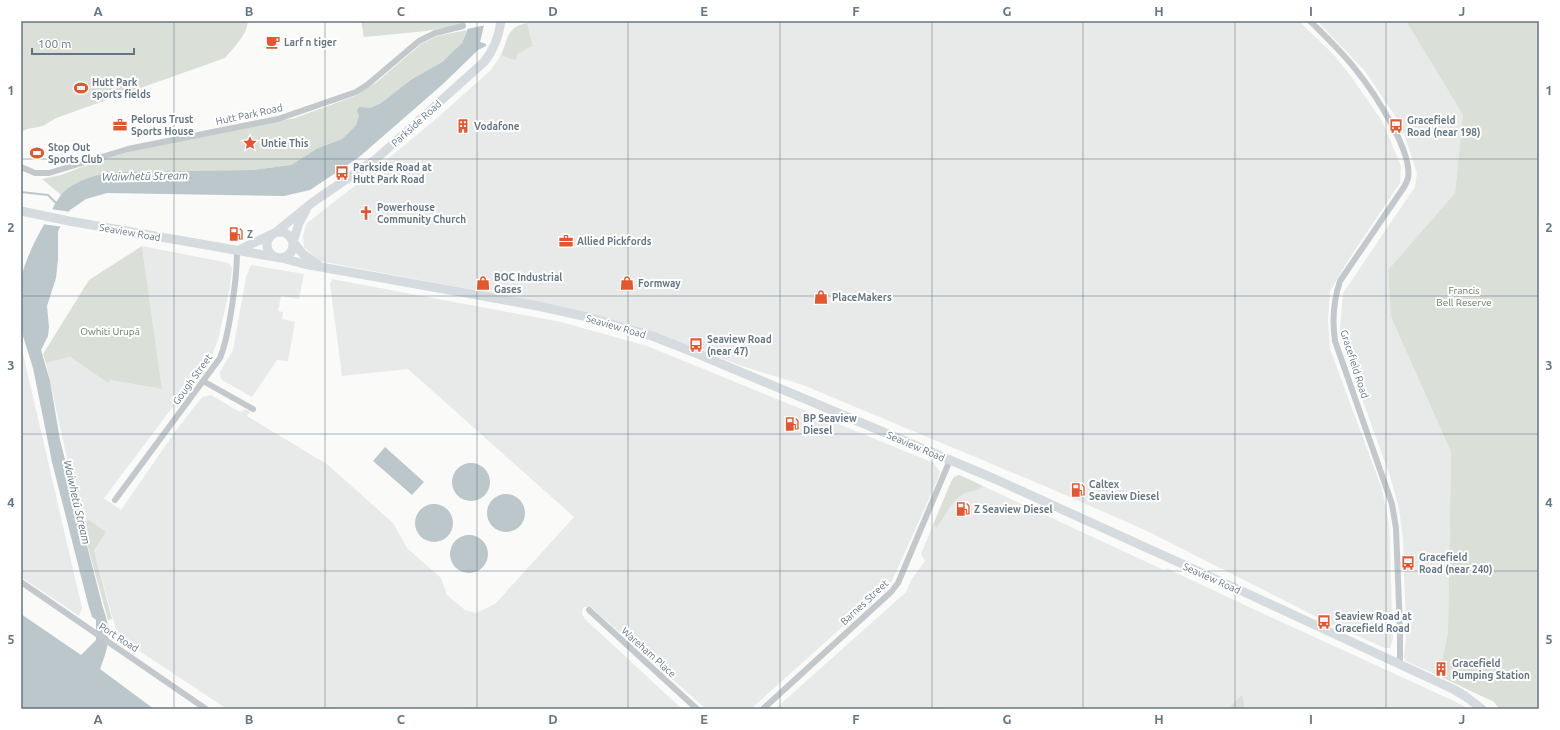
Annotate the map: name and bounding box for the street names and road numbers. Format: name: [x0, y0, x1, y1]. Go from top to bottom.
street label: Parkside Road: [389, 98, 444, 149]
street label: Hutt Park Road: [215, 102, 284, 127]
street label: Seaview Road: [99, 222, 161, 243]
street label: Seaview Road: [585, 313, 647, 340]
street label: Gracefield Road: [1338, 329, 1371, 400]
street label: Gough Street: [170, 352, 214, 407]
street label: Seaview Road: [885, 429, 947, 464]
street label: Seaview Road: [1181, 561, 1242, 596]
street label: Barnes Street: [838, 577, 890, 627]
street label: Port Road: [97, 621, 141, 654]
street label: Wareham Place: [619, 625, 678, 680]

